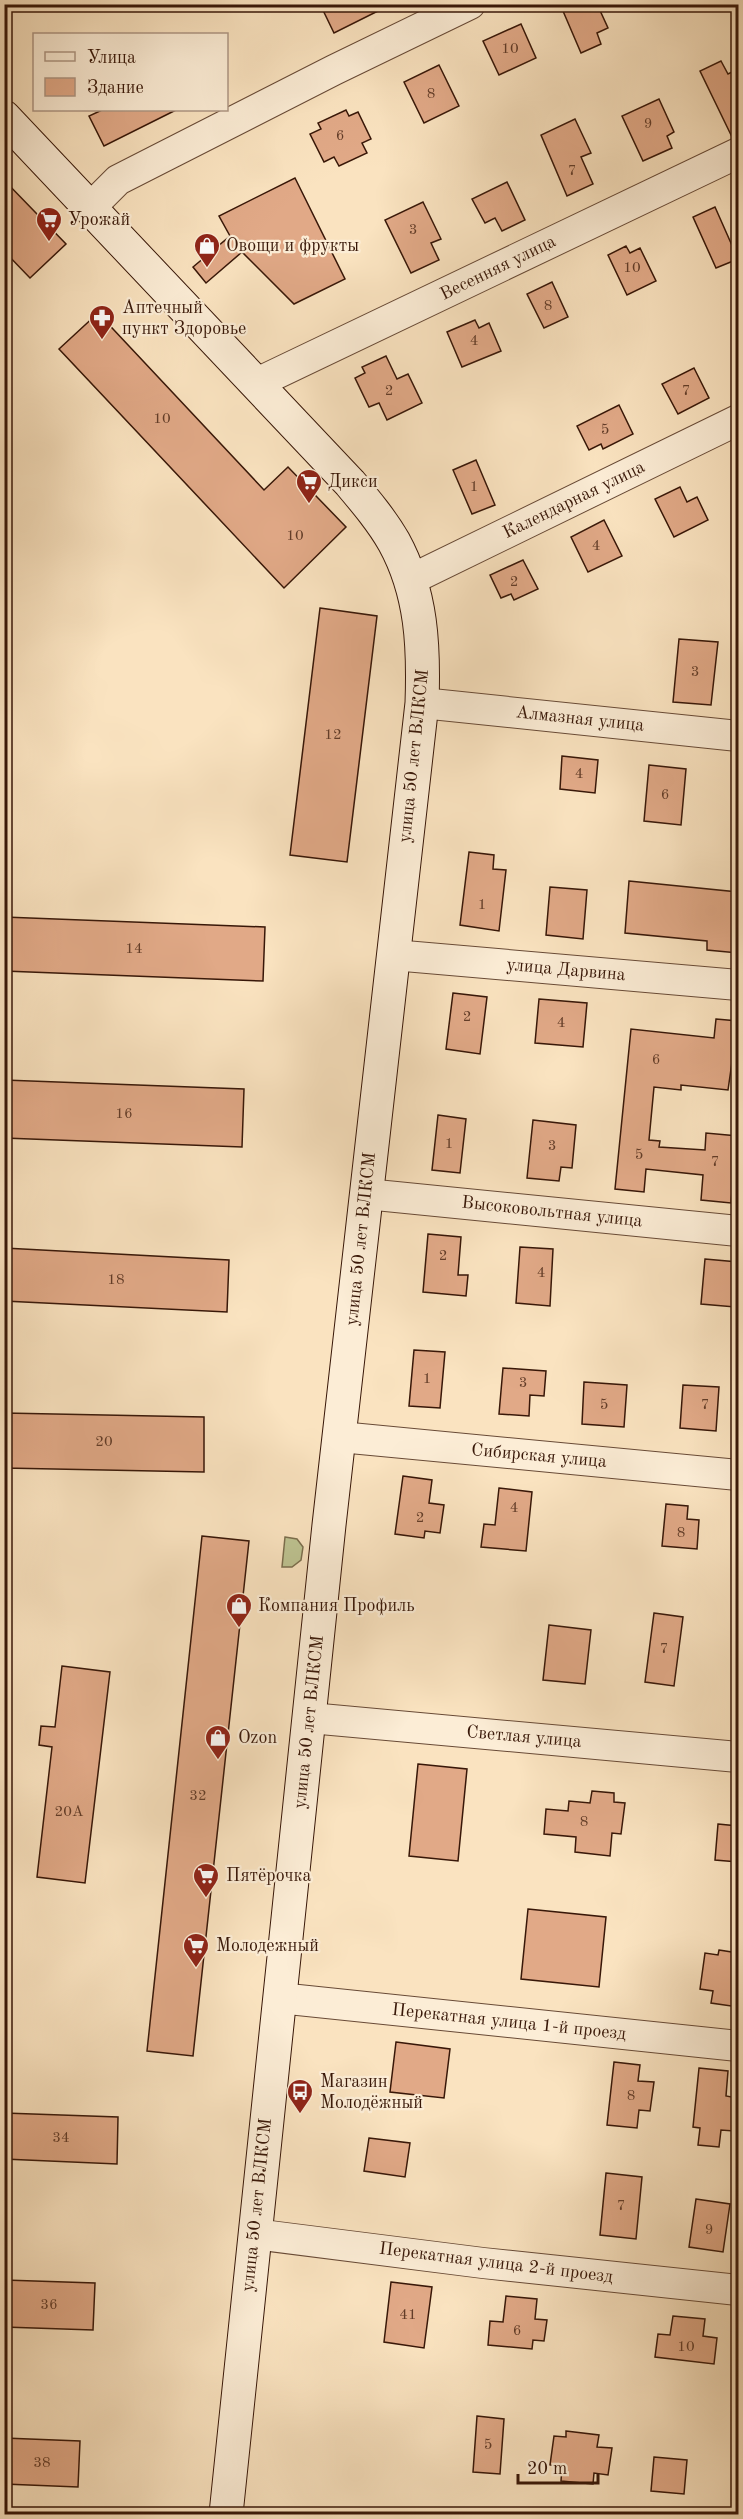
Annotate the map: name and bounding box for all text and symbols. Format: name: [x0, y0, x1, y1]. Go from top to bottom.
legend: [33, 33, 228, 111]
house number: 10: [501, 42, 519, 57]
text: Улица: [87, 49, 136, 67]
text: Здание: [87, 79, 144, 97]
house number: 8: [427, 87, 435, 102]
house number: 9: [644, 117, 652, 132]
house number: 6: [336, 129, 344, 144]
house number: 7: [568, 164, 576, 179]
supermarket icon: Урожай: [34, 205, 64, 243]
place label: Урожай: [68, 211, 130, 229]
house number: 3: [409, 223, 417, 238]
shop icon: Овощи и фрукты: [192, 231, 222, 269]
street label: Весенняя улица: [437, 232, 559, 304]
place label: Овощи и фрукты: [226, 237, 359, 256]
house number: 10: [623, 261, 641, 276]
place label: Аптечный пункт Здоровье: [122, 299, 246, 338]
house number: 8: [544, 299, 552, 314]
pharmacy icon: Аптечный пункт Здоровье: [87, 303, 117, 341]
house number: 4: [470, 334, 478, 349]
house number: 2: [385, 384, 393, 399]
house number: 7: [682, 384, 690, 399]
house number: 10: [153, 412, 171, 427]
house number: 5: [601, 423, 609, 438]
street label: Календарная улица: [500, 458, 648, 542]
supermarket icon: Дикси: [294, 467, 324, 505]
place label: Дикси: [328, 473, 378, 491]
house number: 1: [470, 480, 478, 495]
house number: 10: [286, 529, 304, 544]
house number: 4: [592, 539, 600, 554]
house number: 2: [510, 575, 518, 590]
house number: 3: [691, 665, 699, 680]
street label: улица 50 лет ВЛКСМ: [396, 668, 432, 844]
street label: Алмазная улица: [515, 703, 645, 735]
house number: 12: [324, 728, 342, 743]
house number: 4: [575, 767, 583, 782]
house number: 6: [661, 788, 669, 803]
house number: 1: [478, 898, 486, 913]
house number: 14: [125, 942, 143, 957]
street label: улица Дарвина: [506, 956, 627, 984]
house number: 2: [463, 1010, 471, 1025]
house number: 4: [557, 1016, 565, 1031]
house number: 6: [652, 1053, 660, 1068]
house number: 16: [115, 1107, 133, 1122]
house number: 1: [445, 1137, 453, 1152]
house number: 3: [548, 1139, 556, 1154]
house number: 5: [635, 1148, 643, 1163]
street label: улица 50 лет ВЛКСМ: [343, 1151, 379, 1327]
house number: 7: [711, 1155, 719, 1170]
street label: Высоковольтная улица: [461, 1194, 643, 1230]
house number: 2: [439, 1249, 447, 1264]
house number: 4: [537, 1266, 545, 1281]
house number: 18: [107, 1273, 125, 1288]
house number: 1: [423, 1372, 431, 1387]
house number: 3: [519, 1376, 527, 1391]
house number: 5: [600, 1398, 608, 1413]
house number: 7: [701, 1398, 709, 1413]
house number: 20: [95, 1435, 113, 1450]
street label: Сибирская улица: [471, 1441, 608, 1471]
house number: 4: [510, 1501, 518, 1516]
house number: 2: [416, 1511, 424, 1526]
house number: 8: [677, 1526, 685, 1541]
shop icon: Компания Профиль: [224, 1591, 254, 1629]
place label: Компания Профиль: [258, 1597, 415, 1616]
street label: улица 50 лет ВЛКСМ: [291, 1634, 327, 1810]
house number: 7: [660, 1642, 668, 1657]
shop icon: Ozon: [203, 1723, 233, 1761]
street label: Светлая улица: [466, 1723, 582, 1751]
place label: Ozon: [238, 1729, 277, 1747]
house number: 32: [189, 1789, 207, 1804]
house number: 20А: [55, 1805, 84, 1820]
house number: 8: [580, 1815, 588, 1830]
supermarket icon: Пятёрочка: [191, 1861, 221, 1899]
place label: Пятёрочка: [226, 1867, 312, 1885]
supermarket icon: Молодежный: [181, 1931, 211, 1969]
place label: Молодежный: [216, 1937, 319, 1955]
street label: Перекатная улица 1-й проезд: [391, 2001, 627, 2043]
place label: Магазин Молодёжный: [320, 2073, 423, 2112]
bus stop icon: Магазин Молодёжный: [285, 2077, 315, 2115]
house number: 8: [627, 2089, 635, 2104]
street label: улица 50 лет ВЛКСМ: [239, 2117, 275, 2293]
house number: 34: [52, 2131, 70, 2146]
house number: 7: [617, 2199, 625, 2214]
house number: 9: [705, 2223, 713, 2238]
street label: Перекатная улица 2-й проезд: [378, 2240, 614, 2286]
house number: 36: [40, 2298, 58, 2313]
house number: 41: [399, 2308, 417, 2323]
house number: 6: [513, 2324, 521, 2339]
house number: 10: [677, 2340, 695, 2355]
house number: 5: [484, 2438, 492, 2453]
scale bar: [518, 2447, 598, 2485]
house number: 38: [33, 2456, 51, 2471]
text: 20 m: [527, 2460, 567, 2478]

